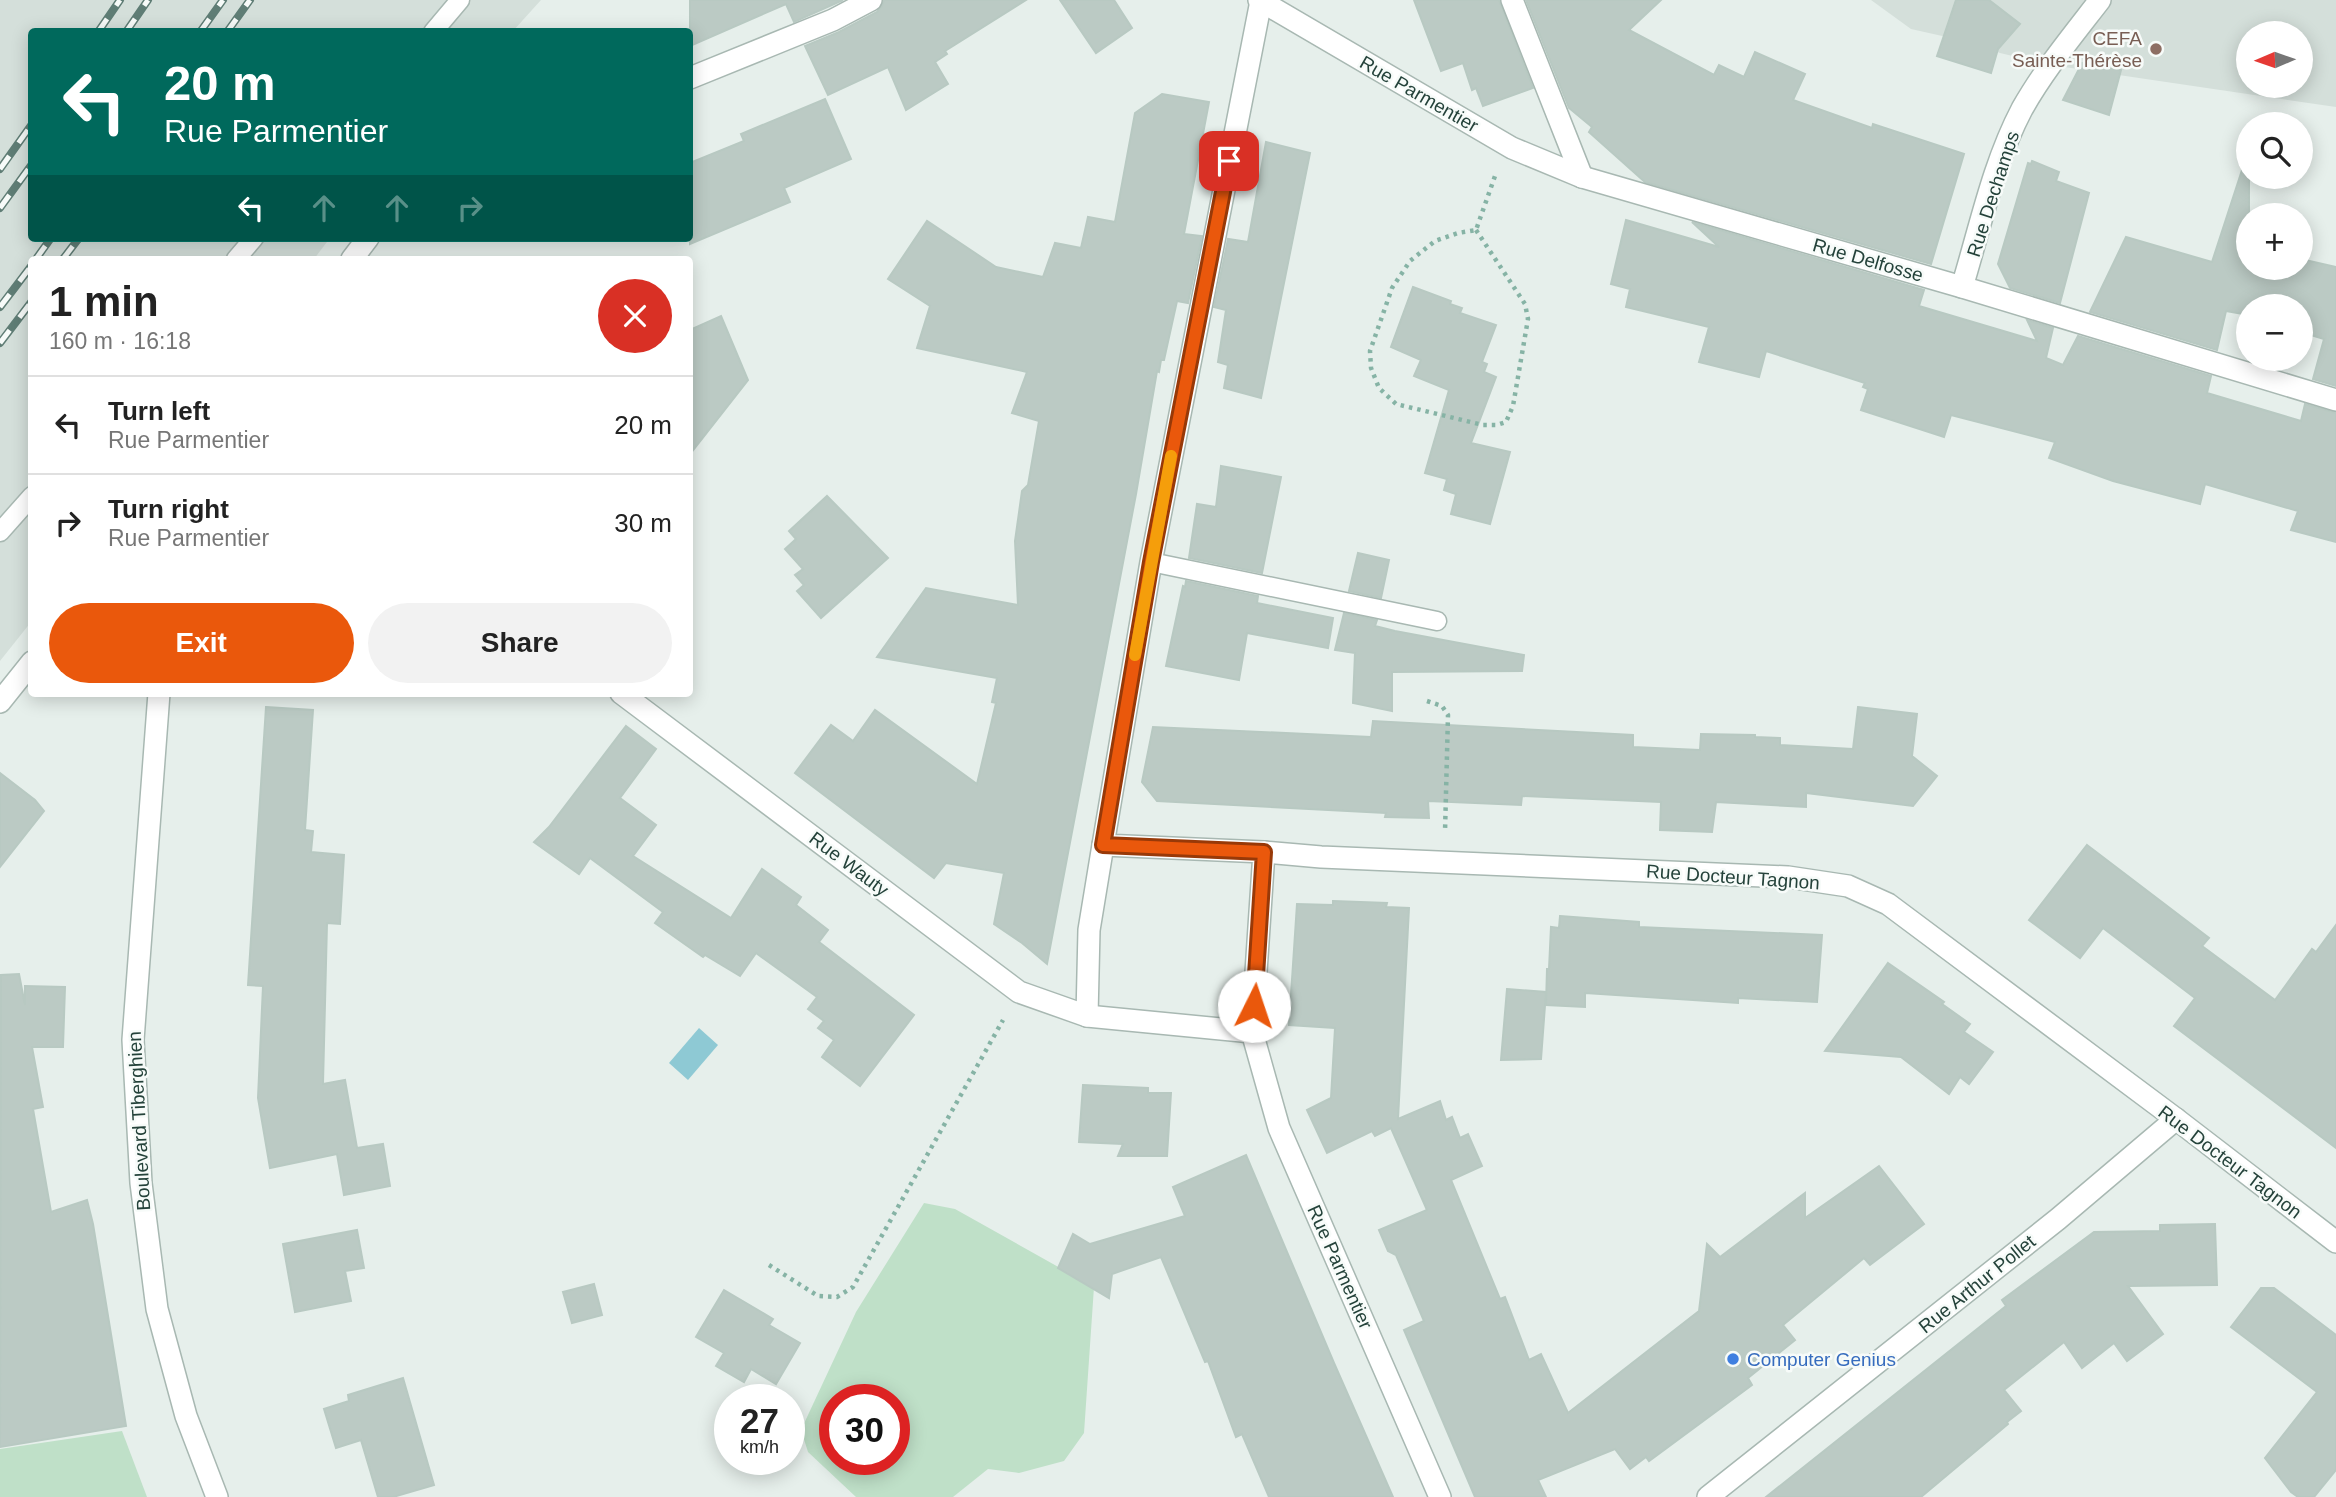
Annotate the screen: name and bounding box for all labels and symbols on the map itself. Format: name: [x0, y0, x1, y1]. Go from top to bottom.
north arrow: [2236, 21, 2314, 98]
place label: CEFA Sainte-Thérèse: [2012, 28, 2142, 71]
marker: CEFA Sainte-Thérèse: [2148, 41, 2164, 57]
street label: Rue Parmentier: [1356, 52, 1482, 137]
street label: Rue Dechamps: [1963, 128, 2023, 260]
pin: [1199, 131, 1259, 191]
street label: Rue Delfosse: [1810, 234, 1926, 286]
street label: Rue Wauty: [805, 828, 893, 901]
street label: Rue Docteur Tagnon: [1646, 860, 1820, 894]
position arrow: [1217, 969, 1291, 1043]
street label: Boulevard Tiberghien: [124, 1031, 154, 1211]
street label: Rue Docteur Tagnon: [2154, 1101, 2306, 1223]
street label: Rue Parmentier: [1303, 1202, 1377, 1333]
street label: Rue Arthur Pollet: [1915, 1230, 2040, 1337]
place label: Computer Genius: [1747, 1349, 1896, 1370]
marker: Computer Genius: [1725, 1351, 1741, 1367]
speed limit sign: 30: [819, 1384, 910, 1475]

